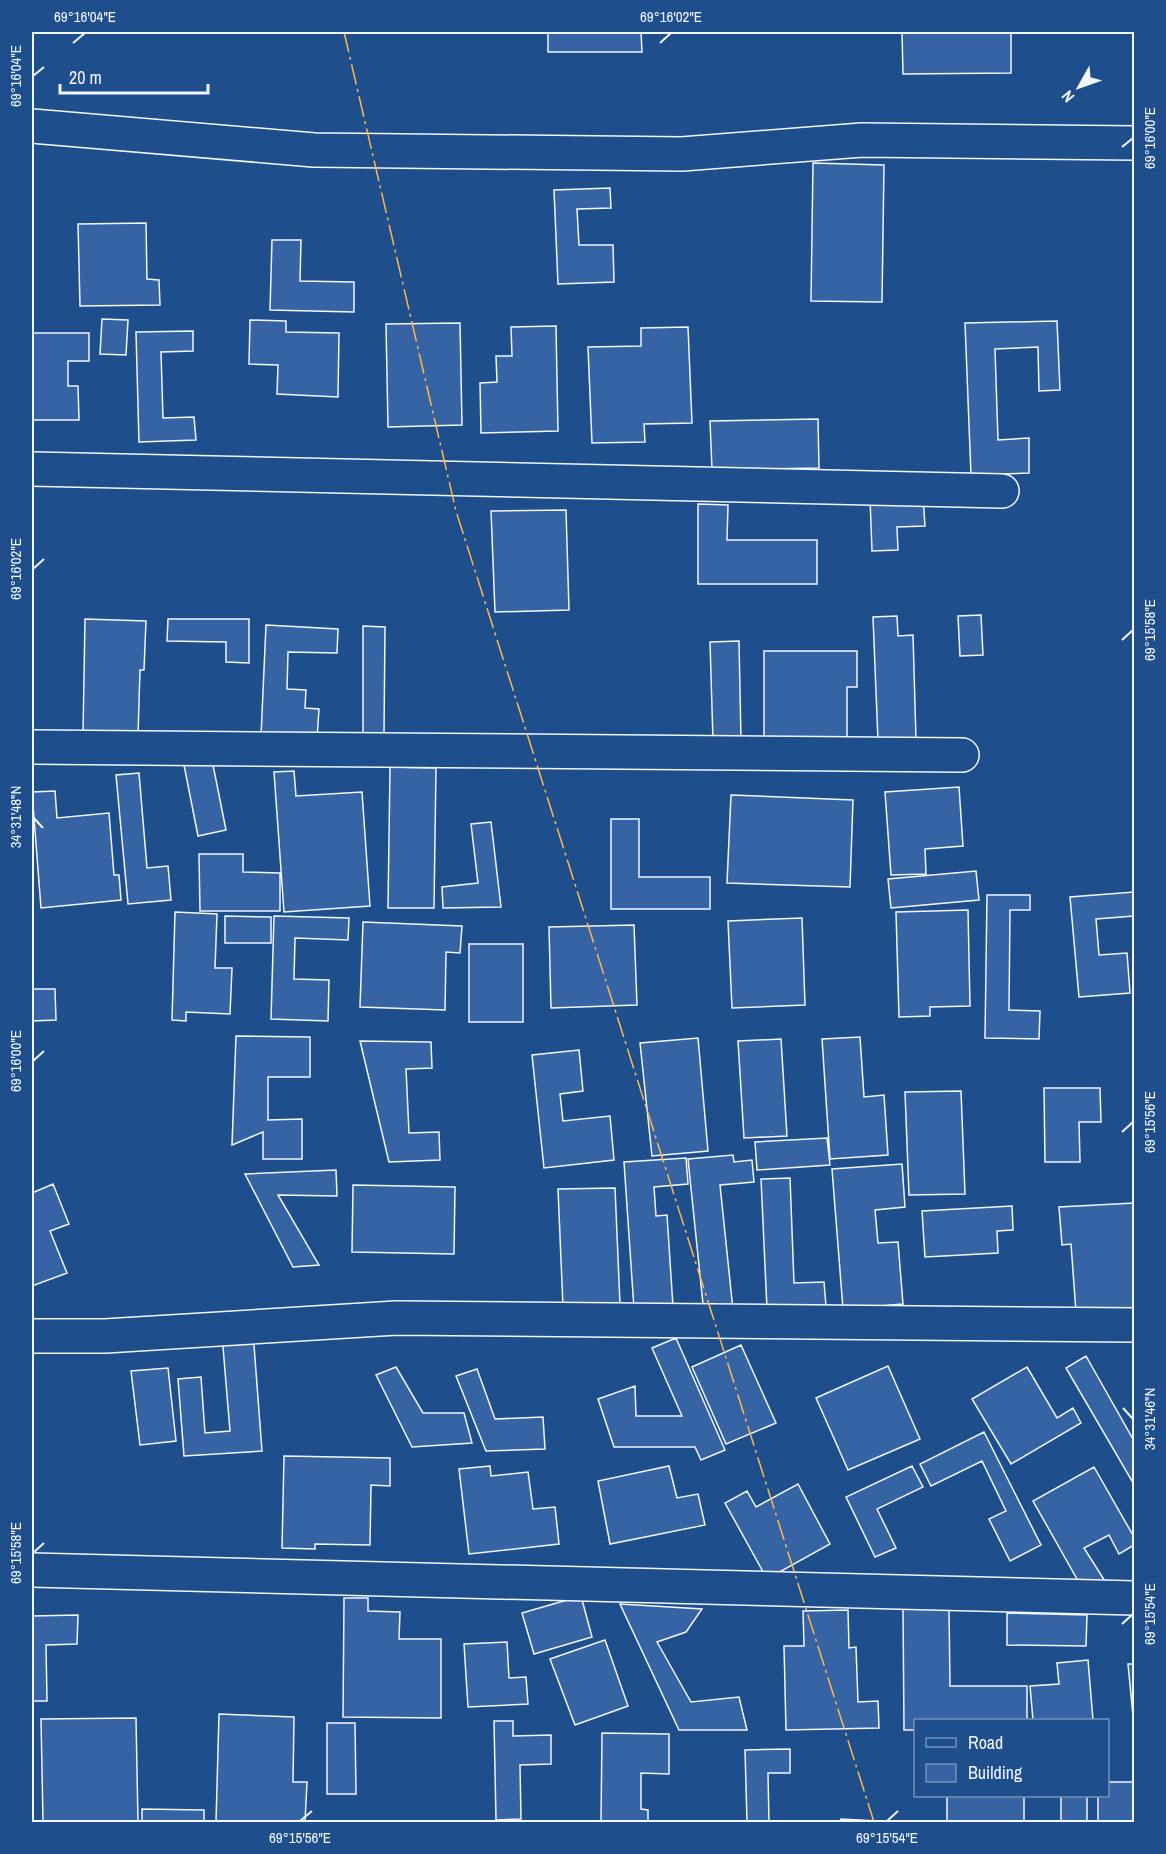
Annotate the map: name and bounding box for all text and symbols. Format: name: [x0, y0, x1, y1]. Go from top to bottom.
text: 69°16'04"E: [54, 6, 116, 27]
text: 69°16'02"E: [640, 6, 702, 27]
text: 69°16'04"E: [5, 45, 26, 107]
scale bar: [60, 57, 208, 95]
north arrow: [1049, 57, 1109, 117]
text: 20 m: [69, 65, 102, 90]
text: N: [1056, 86, 1079, 107]
text: 69°16'00"E: [1139, 107, 1160, 169]
text: 69°16'02"E: [5, 538, 26, 600]
text: 69°15'58"E: [1139, 599, 1160, 661]
text: 34°31'48"N: [5, 786, 26, 848]
text: 69°16'00"E: [5, 1030, 26, 1092]
text: 69°15'56"E: [1139, 1091, 1160, 1153]
text: 34°31'46"N: [1139, 1388, 1160, 1450]
text: 69°15'58"E: [5, 1522, 26, 1584]
text: 69°15'54"E: [1139, 1583, 1160, 1645]
legend: [914, 1719, 1109, 1797]
text: Road: [968, 1730, 1003, 1755]
text: Building: [968, 1760, 1023, 1785]
text: 69°15'56"E: [269, 1827, 331, 1848]
text: 69°15'54"E: [856, 1827, 918, 1848]

